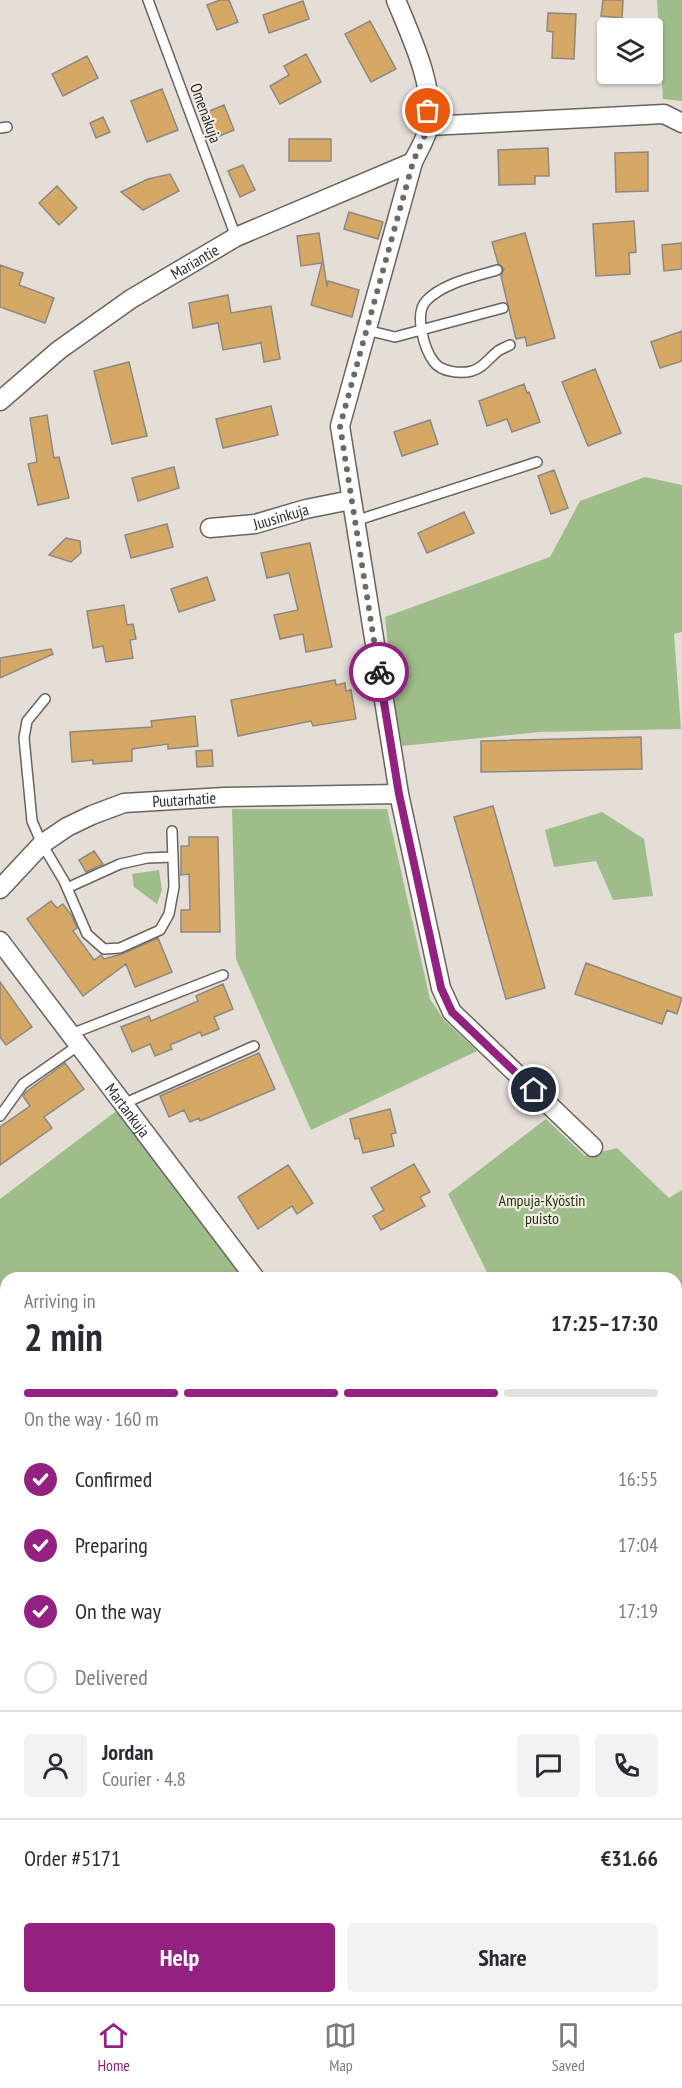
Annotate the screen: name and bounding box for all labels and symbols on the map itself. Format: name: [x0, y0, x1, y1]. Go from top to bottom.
street label: Omenakuja: [186, 80, 226, 146]
pin: [402, 85, 453, 136]
street label: Mariantie: [167, 240, 222, 283]
street label: Juusinkuja: [250, 499, 311, 534]
courier: [349, 642, 409, 702]
street label: Puutarhatie: [152, 787, 217, 811]
pin: [508, 1064, 559, 1115]
street label: Martankuja: [101, 1079, 155, 1141]
park label: Ampuja-Kyöstin puisto: [499, 1190, 585, 1228]

